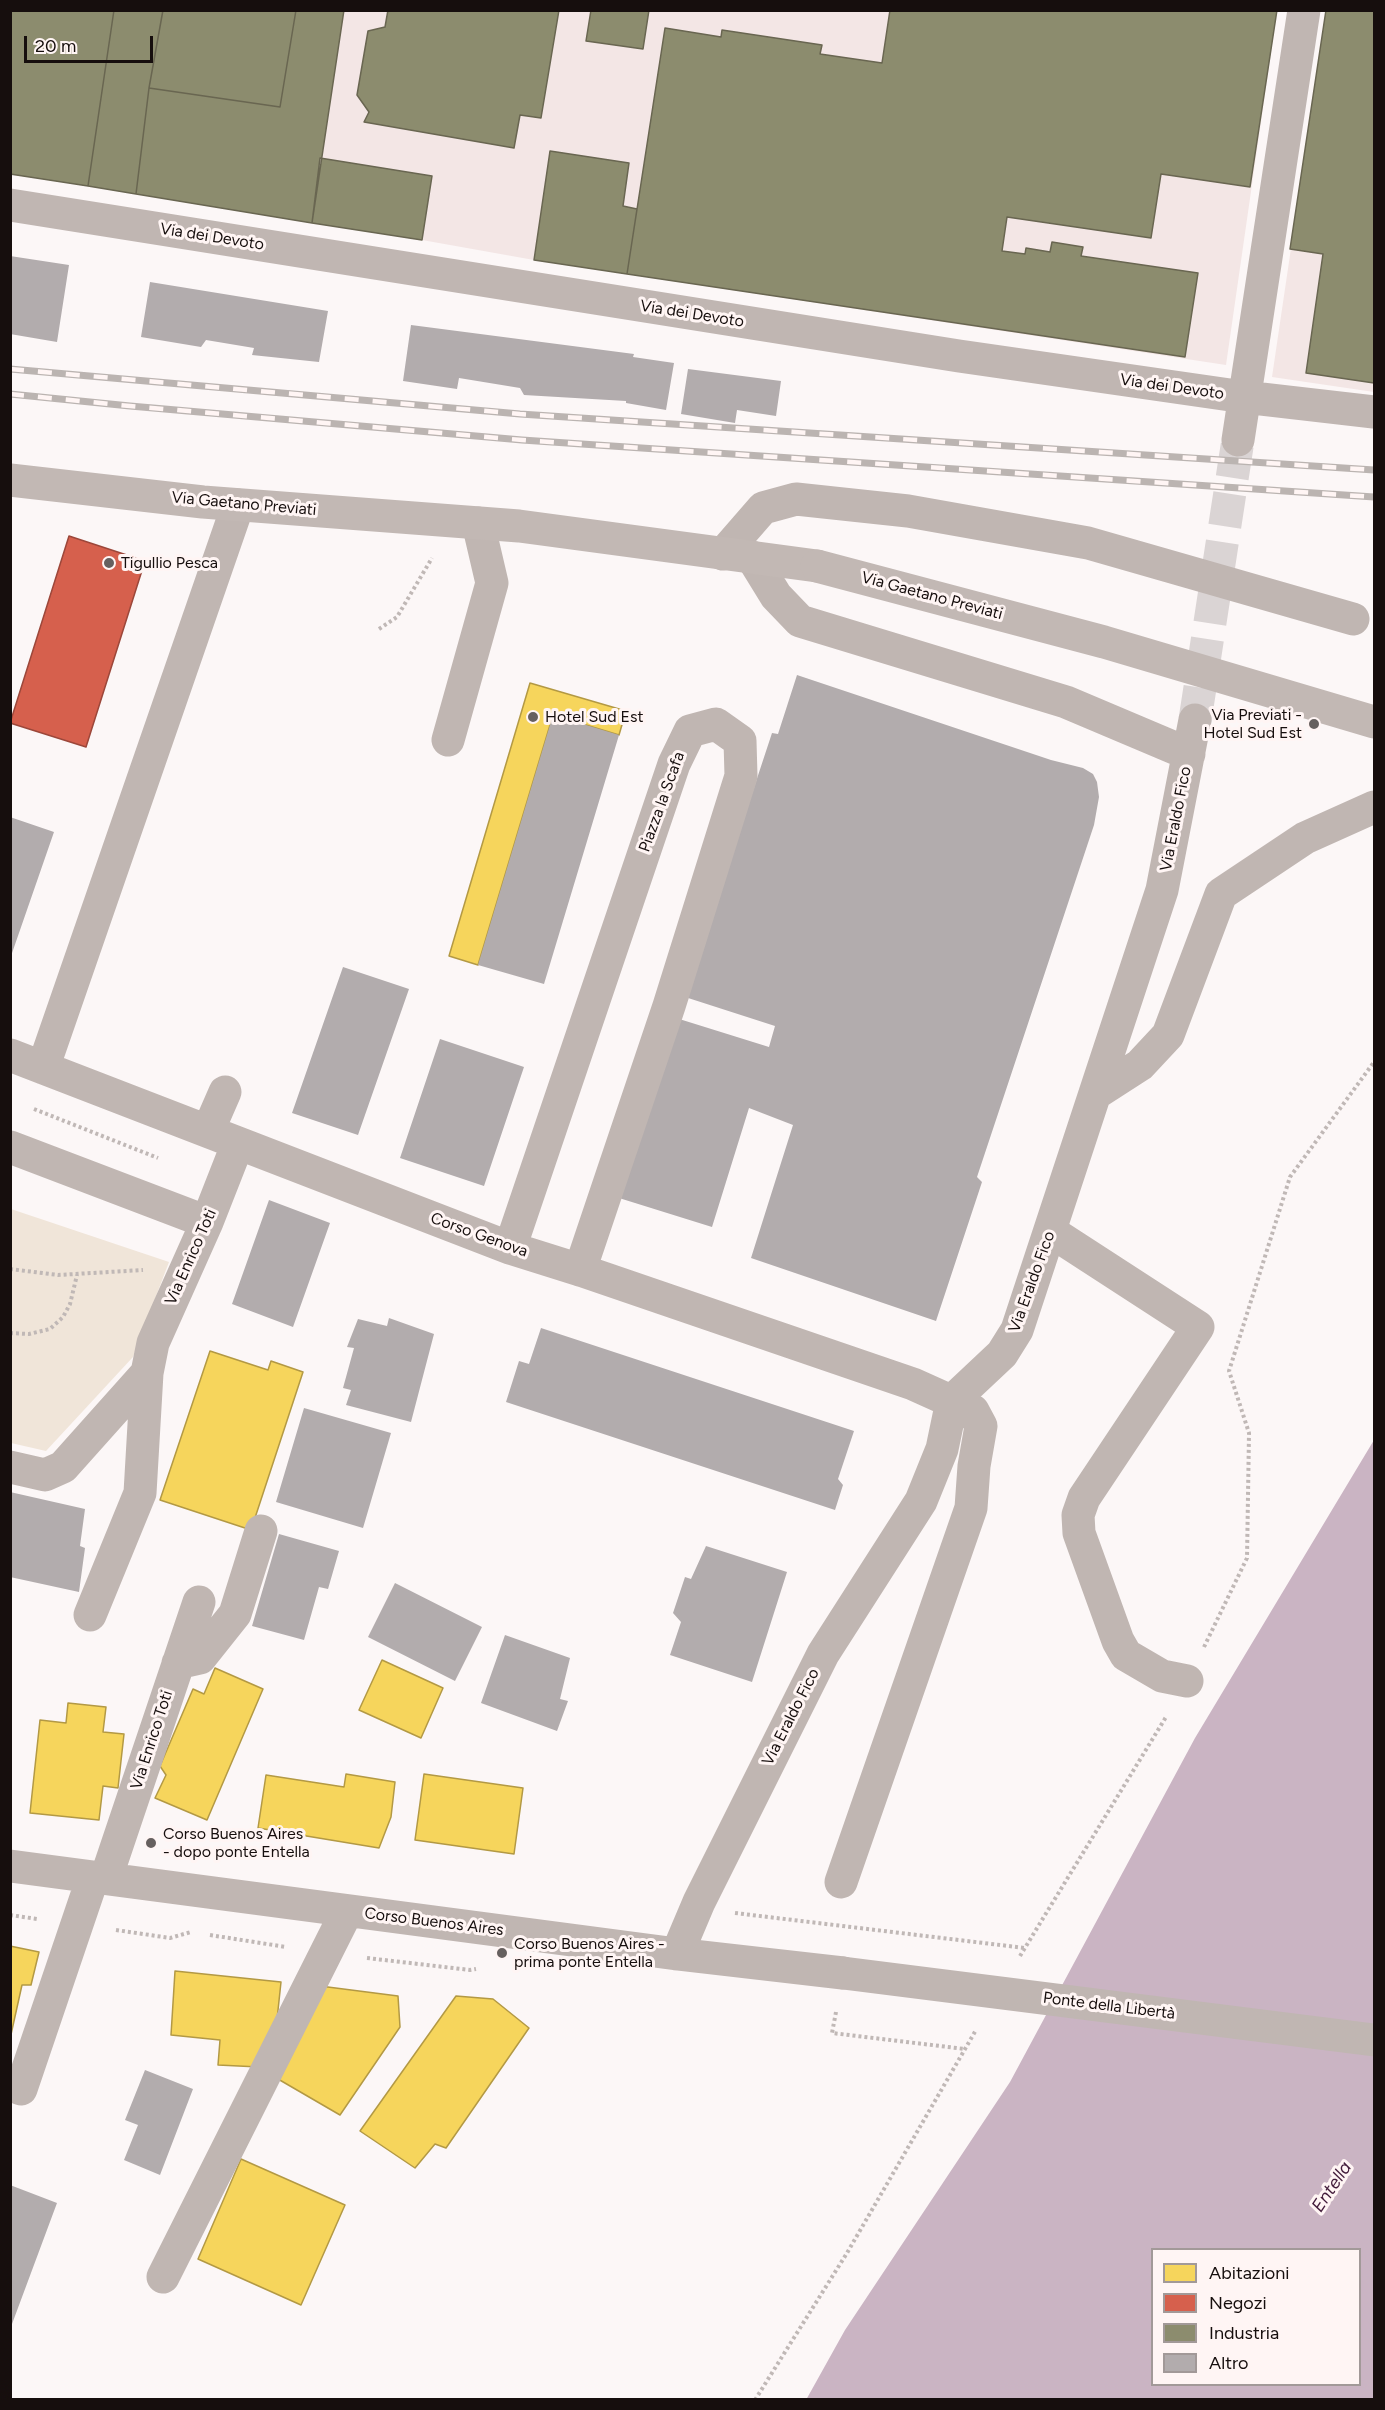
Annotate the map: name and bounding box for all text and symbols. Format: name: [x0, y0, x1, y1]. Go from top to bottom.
scale bar: [27, 24, 156, 62]
text: 20 m: [35, 35, 76, 57]
street label: Via dei Devoto: [159, 219, 265, 255]
street label: Via dei Devoto: [639, 296, 745, 332]
street label: Via dei Devoto: [1119, 370, 1225, 404]
street label: Via Gaetano Previati: [171, 488, 317, 520]
place label: Tigullio Pesca: [121, 553, 218, 573]
marker: Tigullio Pesca: [102, 556, 116, 570]
street label: Via Gaetano Previati: [859, 568, 1005, 624]
place label: Via Previati - Hotel Sud Est: [1203, 705, 1302, 743]
place label: Hotel Sud Est: [545, 707, 644, 727]
marker: Hotel Sud Est: [526, 710, 540, 724]
marker: Via Previati - Hotel Sud Est: [1307, 717, 1321, 731]
street label: Piazza la Scafa: [635, 749, 689, 855]
street label: Via Eraldo Fico: [1156, 765, 1196, 873]
street label: Via Enrico Toti: [161, 1206, 221, 1308]
street label: Corso Genova: [428, 1209, 530, 1261]
street label: Via Eraldo Fico: [1005, 1229, 1059, 1335]
street label: Via Eraldo Fico: [758, 1665, 824, 1769]
street label: Via Enrico Toti: [127, 1688, 177, 1792]
place label: Corso Buenos Aires - dopo ponte Entella: [163, 1824, 310, 1862]
marker: Corso Buenos Aires - dopo ponte Entella: [144, 1836, 158, 1850]
street label: Corso Buenos Aires: [363, 1904, 505, 1940]
place label: Corso Buenos Aires - prima ponte Entella: [514, 1934, 665, 1972]
marker: Corso Buenos Aires - prima ponte Entella: [495, 1946, 509, 1960]
street label: Ponte della Libertà: [1042, 1988, 1176, 2024]
water label: Entella: [1307, 2158, 1357, 2216]
legend: [1151, 2248, 1361, 2386]
text: Abitazioni: [1209, 2262, 1290, 2284]
text: Negozi: [1209, 2292, 1267, 2314]
text: Industria: [1209, 2322, 1279, 2344]
text: Altro: [1209, 2352, 1248, 2374]

